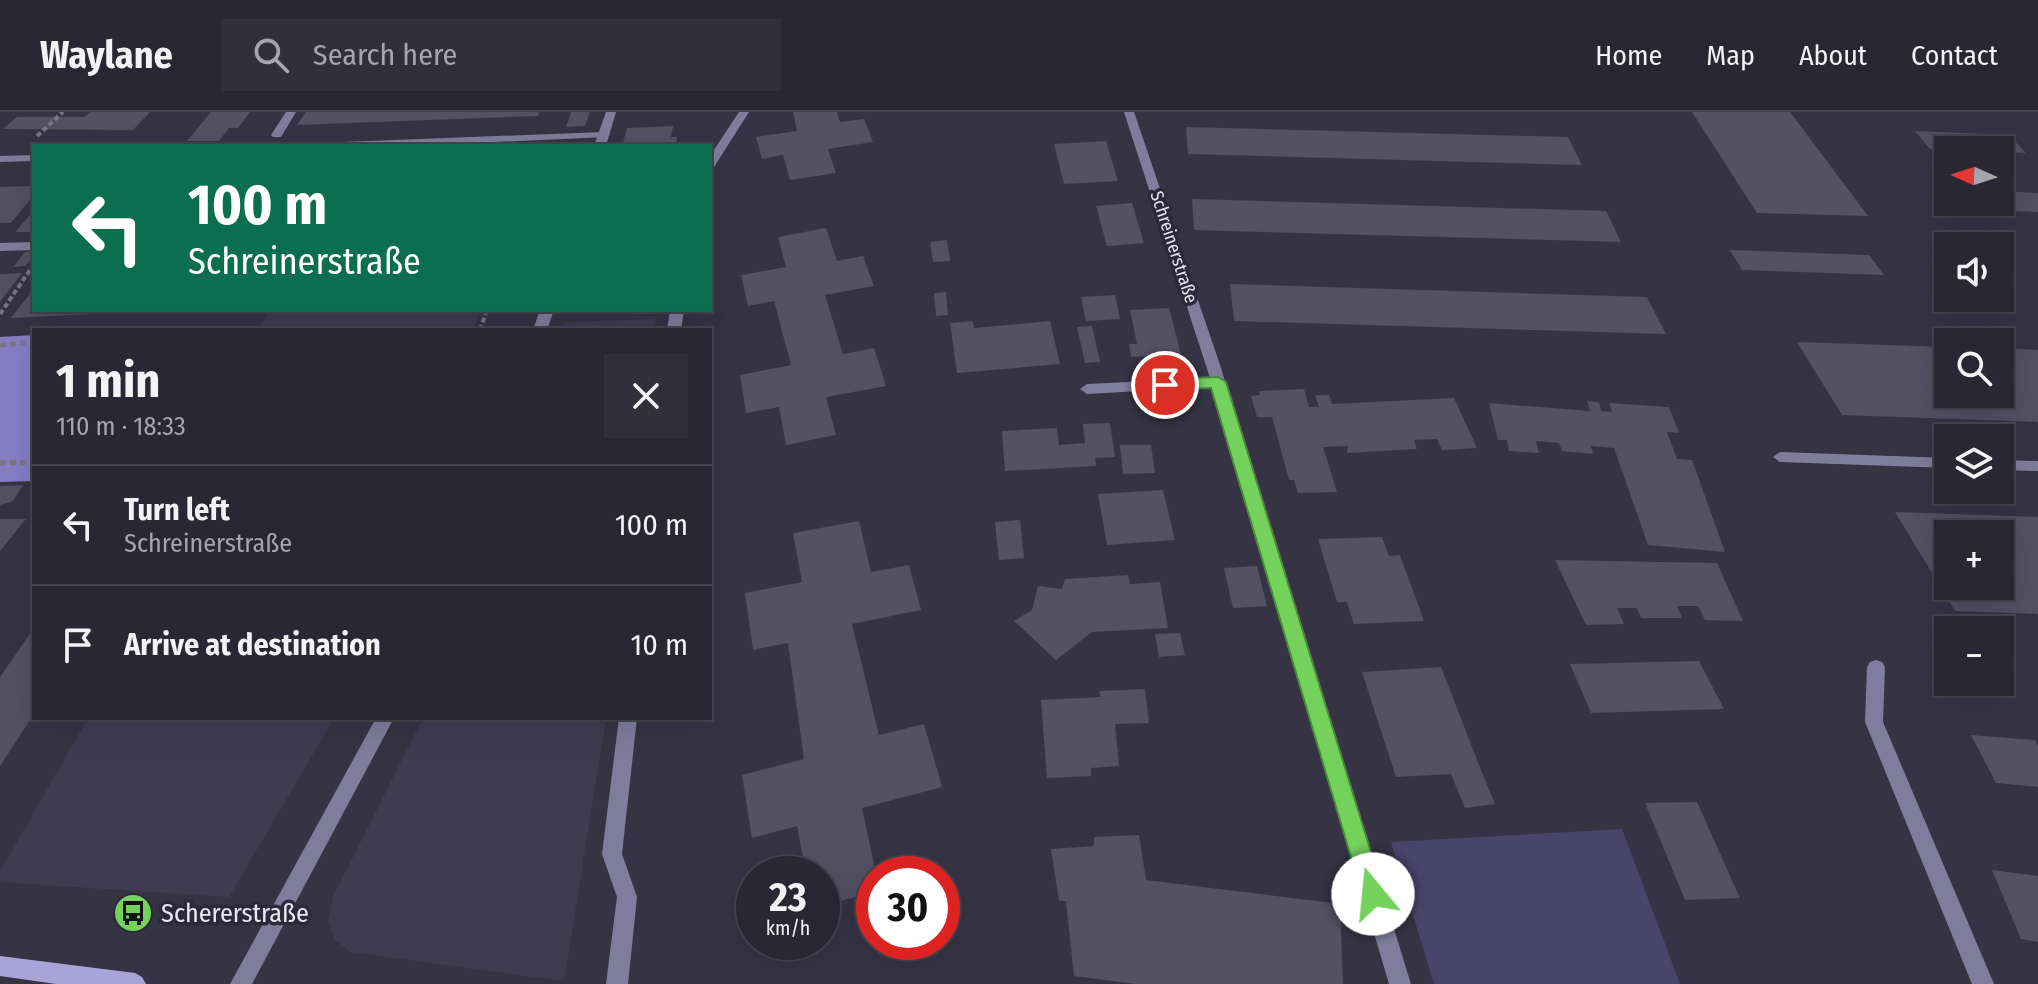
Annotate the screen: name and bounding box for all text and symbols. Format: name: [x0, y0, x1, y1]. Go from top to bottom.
search box: [221, 19, 781, 91]
text: Waylane: [40, 32, 173, 78]
icon: search: [249, 33, 293, 77]
text: Search here: [313, 37, 457, 73]
text: Home: [1595, 39, 1662, 72]
text: Map: [1706, 39, 1755, 72]
text: About: [1799, 39, 1867, 72]
text: Contact: [1911, 39, 1998, 72]
north arrow: [1934, 136, 2014, 216]
map controls: [1934, 136, 2014, 696]
text: 100 m: [188, 172, 327, 239]
icon: left: [56, 176, 160, 280]
street label: Schreinerstraße: [1146, 188, 1202, 306]
button: sound: [1934, 232, 2014, 312]
text: Schreinerstraße: [188, 240, 421, 284]
button: search: [1934, 328, 2014, 408]
pin: [1131, 351, 1199, 419]
text: 1 min: [56, 352, 161, 410]
button: close: [604, 354, 688, 438]
icon: arrive: [1143, 363, 1187, 407]
text: 110 m · 18:33: [56, 411, 186, 442]
button: layers: [1934, 424, 2014, 504]
text: Turn left: [124, 492, 230, 528]
icon: left: [56, 503, 100, 547]
text: 100 m: [615, 507, 688, 543]
button: +: [1934, 520, 2014, 600]
text: Schreinerstraße: [124, 528, 292, 559]
button: −: [1934, 616, 2014, 696]
icon: arrive: [56, 623, 100, 667]
text: Arrive at destination: [124, 627, 381, 663]
text: 10 m: [631, 627, 688, 663]
position arrow: [1331, 852, 1415, 936]
speed limit sign: 30: [856, 856, 960, 960]
text: 23: [769, 874, 807, 922]
bus stop icon: Schererstraße: [112, 892, 154, 934]
place label: Schererstraße: [161, 898, 309, 929]
text: km/h: [766, 916, 810, 940]

